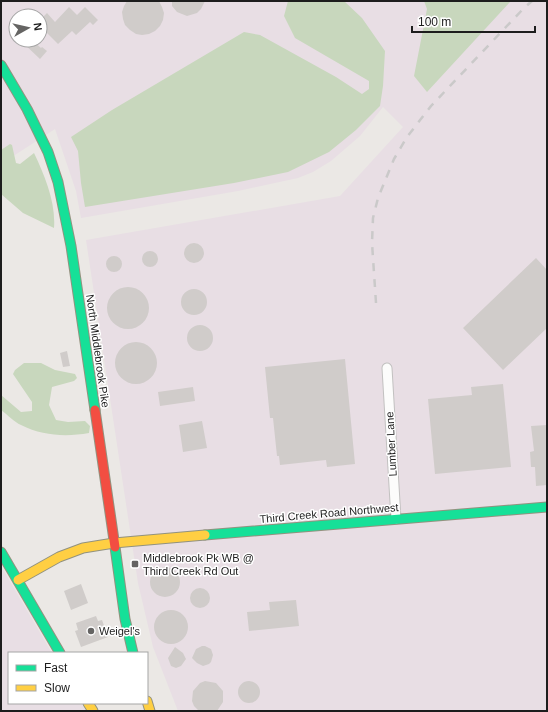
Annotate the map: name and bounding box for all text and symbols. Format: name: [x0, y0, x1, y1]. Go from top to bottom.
north arrow: [8, 8, 48, 48]
scale bar: [412, 8, 535, 34]
text: 100 m: [418, 15, 451, 29]
text: N: [31, 22, 44, 31]
street label: North Middlebrook Pike: [84, 294, 112, 408]
street label: Lumber Lane: [383, 411, 399, 477]
street label: Third Creek Road Northwest: [259, 501, 399, 525]
place label: Middlebrook Pk WB @ Third Creek Rd Out: [143, 552, 254, 577]
marker: Middlebrook Pk WB @ Third Creek Rd Out: [130, 559, 140, 569]
place label: Weigel's: [99, 625, 141, 637]
marker: Weigel's: [86, 626, 96, 636]
legend: [8, 652, 148, 704]
text: Fast: [44, 661, 68, 675]
text: Slow: [44, 681, 70, 695]

